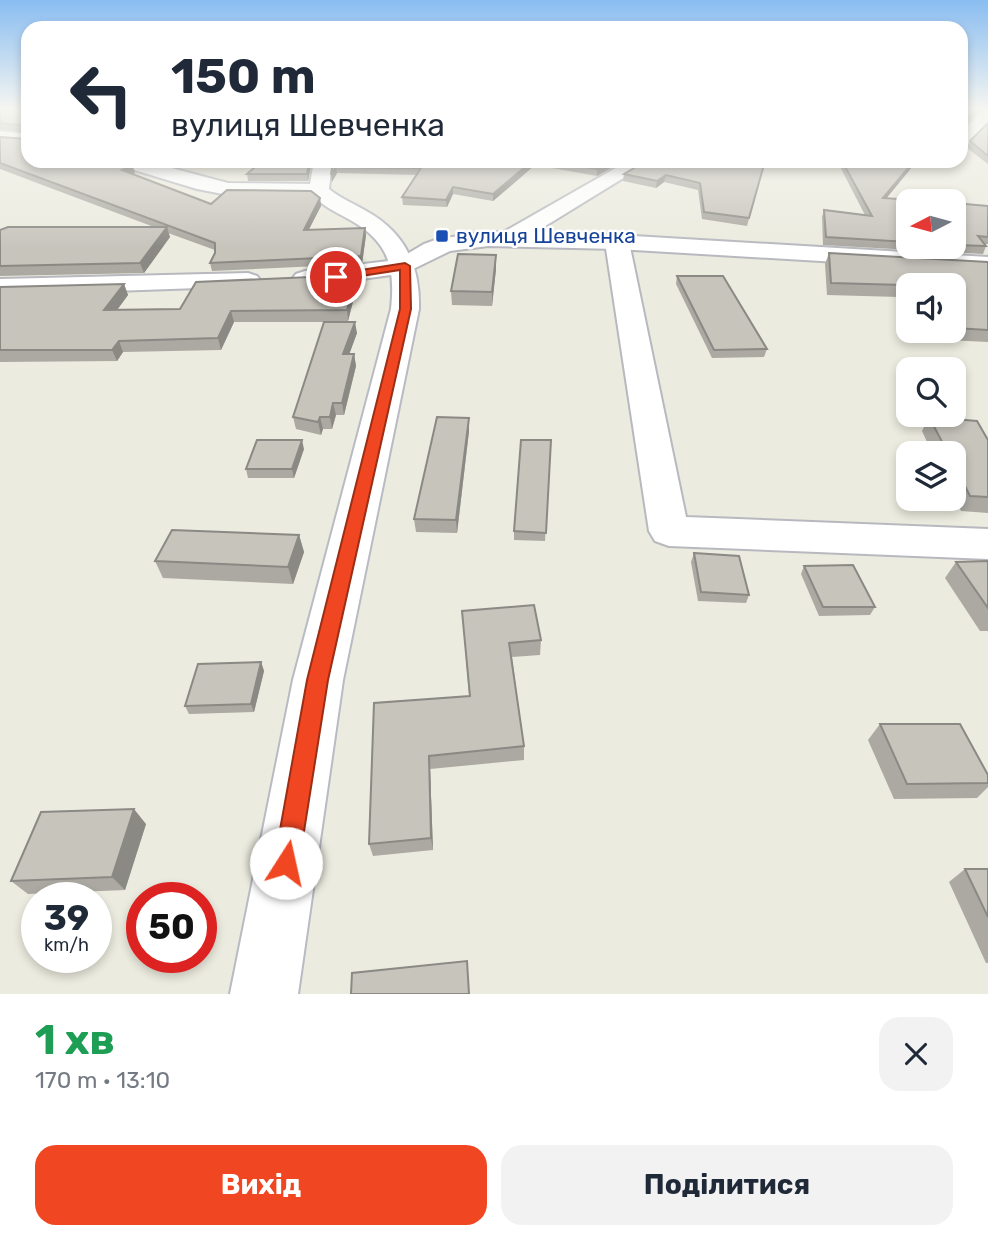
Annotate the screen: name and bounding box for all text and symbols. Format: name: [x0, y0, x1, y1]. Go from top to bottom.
text: 150 m: [171, 47, 316, 105]
icon: left: [56, 49, 147, 140]
text: вулиця Шевченка: [171, 106, 445, 144]
north arrow: [896, 189, 966, 259]
map controls: [896, 189, 966, 511]
place label: вулиця Шевченка: [456, 223, 636, 248]
marker: вулиця Шевченка: [434, 228, 450, 244]
pin: [306, 247, 366, 307]
icon: arrive: [317, 258, 355, 296]
button: sound: [896, 273, 966, 343]
button: search: [896, 357, 966, 427]
button: layers: [896, 441, 966, 511]
position arrow: [249, 826, 323, 900]
speed limit sign: 50: [126, 882, 217, 973]
text: 39: [44, 897, 89, 939]
text: km/h: [44, 934, 89, 956]
text: 1 хв: [35, 1015, 115, 1065]
button: close: [879, 1017, 953, 1091]
text: 170 m · 13:10: [35, 1066, 170, 1094]
button: Вихід: [35, 1145, 487, 1225]
button: Поділитися: [501, 1145, 953, 1225]

